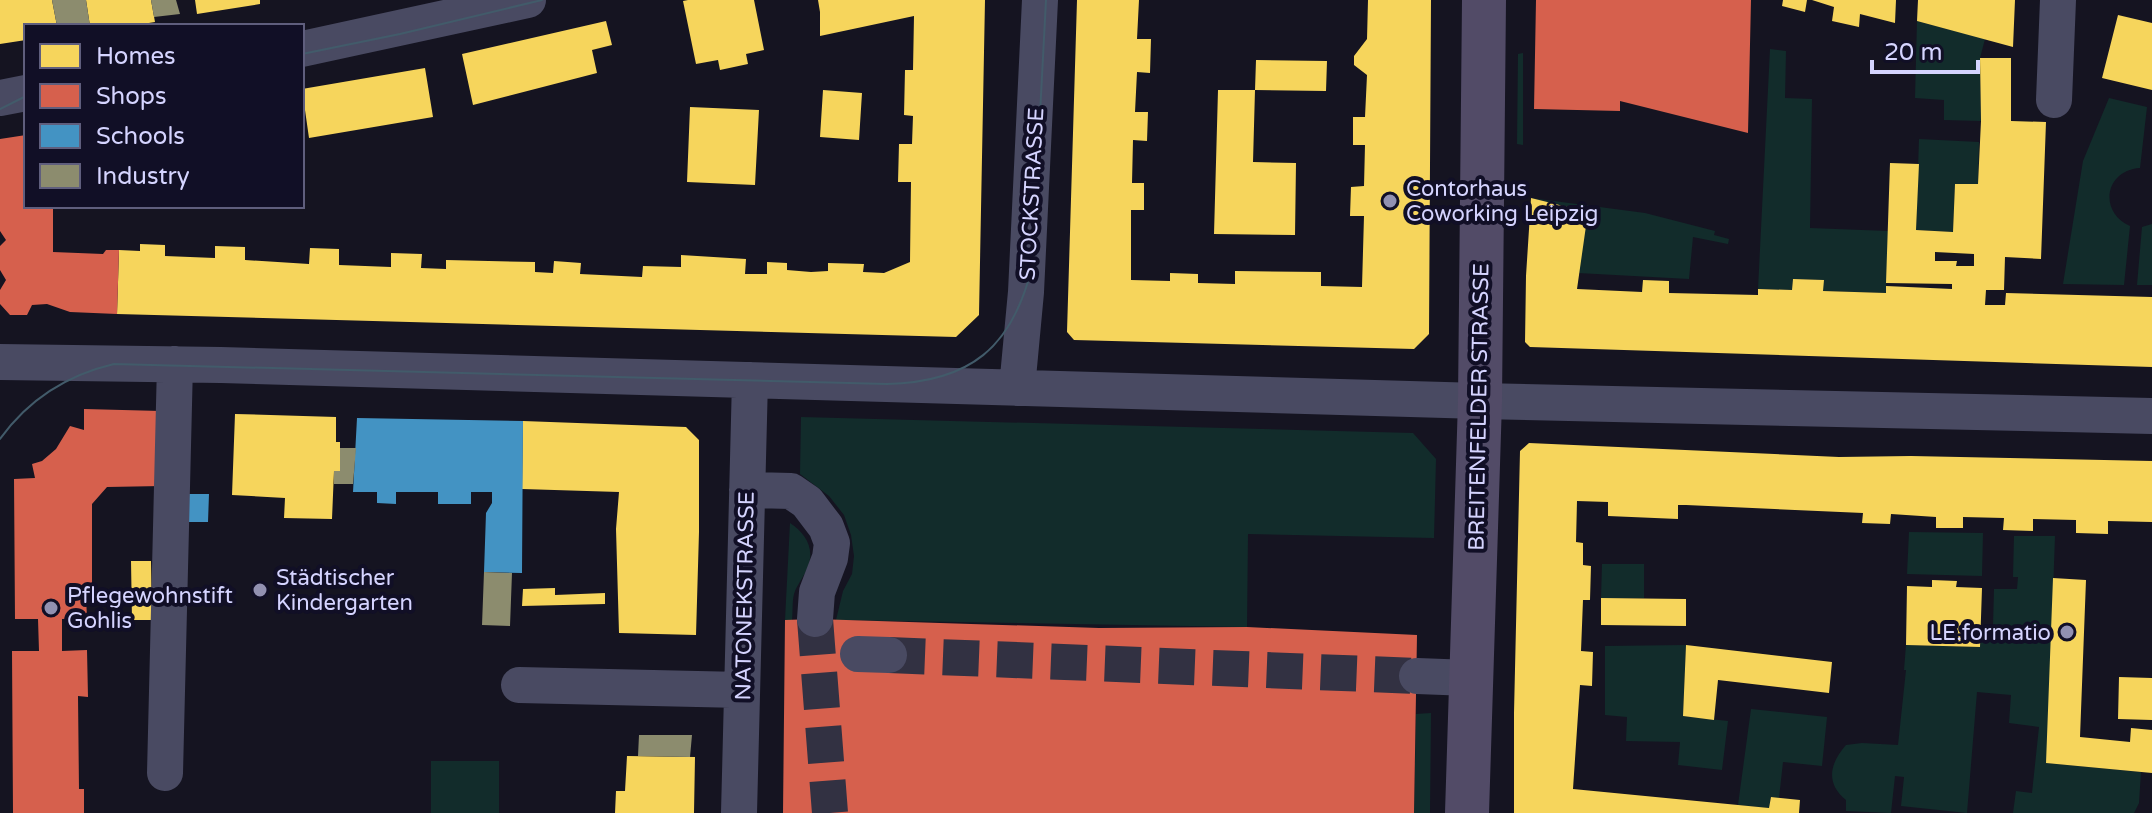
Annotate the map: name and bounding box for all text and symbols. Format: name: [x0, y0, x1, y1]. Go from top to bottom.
legend: [24, 24, 304, 208]
scale bar: [1872, 24, 1978, 74]
text: 20 m: [1884, 38, 1942, 67]
text: Homes: [96, 42, 176, 71]
text: Shops: [96, 82, 166, 111]
street label: STOCKSTRASSE: [1014, 107, 1050, 281]
text: Schools: [96, 122, 185, 151]
text: Industry: [96, 162, 190, 191]
place label: Contorhaus Coworking Leipzig: [1406, 176, 1599, 227]
marker: Contorhaus Coworking Leipzig: [1381, 192, 1399, 210]
street label: BREITENFELDER STRASSE: [1463, 263, 1495, 551]
street label: NATONEKSTRASSE: [730, 491, 760, 701]
place label: Städtischer Kindergarten: [276, 565, 413, 616]
marker: Städtischer Kindergarten: [251, 581, 269, 599]
place label: Pflegewohnstift Gohlis: [67, 583, 233, 634]
marker: Pflegewohnstift Gohlis: [42, 599, 60, 617]
place label: LE.formatio: [1929, 620, 2051, 646]
marker: LE.formatio: [2058, 623, 2076, 641]

